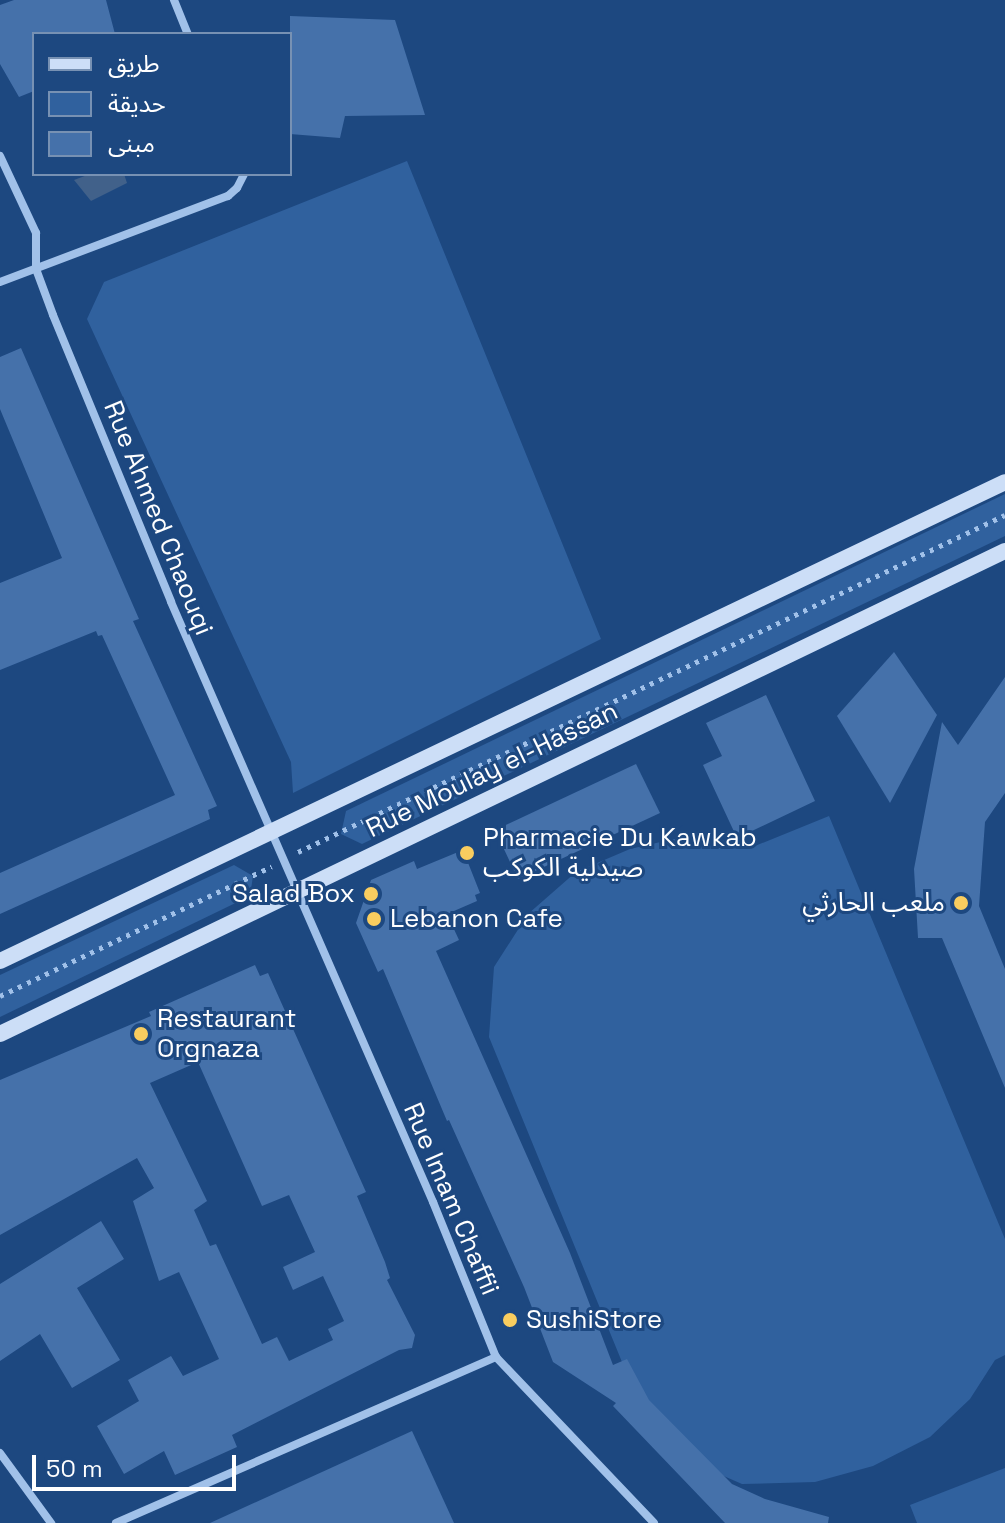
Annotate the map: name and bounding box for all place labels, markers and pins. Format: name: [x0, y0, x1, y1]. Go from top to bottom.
place label: Pharmacie Du Kawkab صيدلية الكوكب: [483, 822, 757, 884]
marker: Pharmacie Du Kawkab صيدلية الكوكب: [458, 844, 476, 862]
place label: Salad Box: [232, 878, 355, 910]
marker: Salad Box: [362, 885, 380, 903]
place label: ملعب الحارثي: [802, 887, 945, 919]
marker: ملعب الحارثي: [952, 894, 970, 912]
place label: Lebanon Cafe: [390, 903, 563, 935]
marker: Lebanon Cafe: [365, 910, 383, 928]
place label: Restaurant Orgnaza: [157, 1003, 296, 1064]
marker: Restaurant Orgnaza: [132, 1025, 150, 1043]
place label: SushiStore: [526, 1304, 662, 1336]
marker: SushiStore: [501, 1311, 519, 1329]

